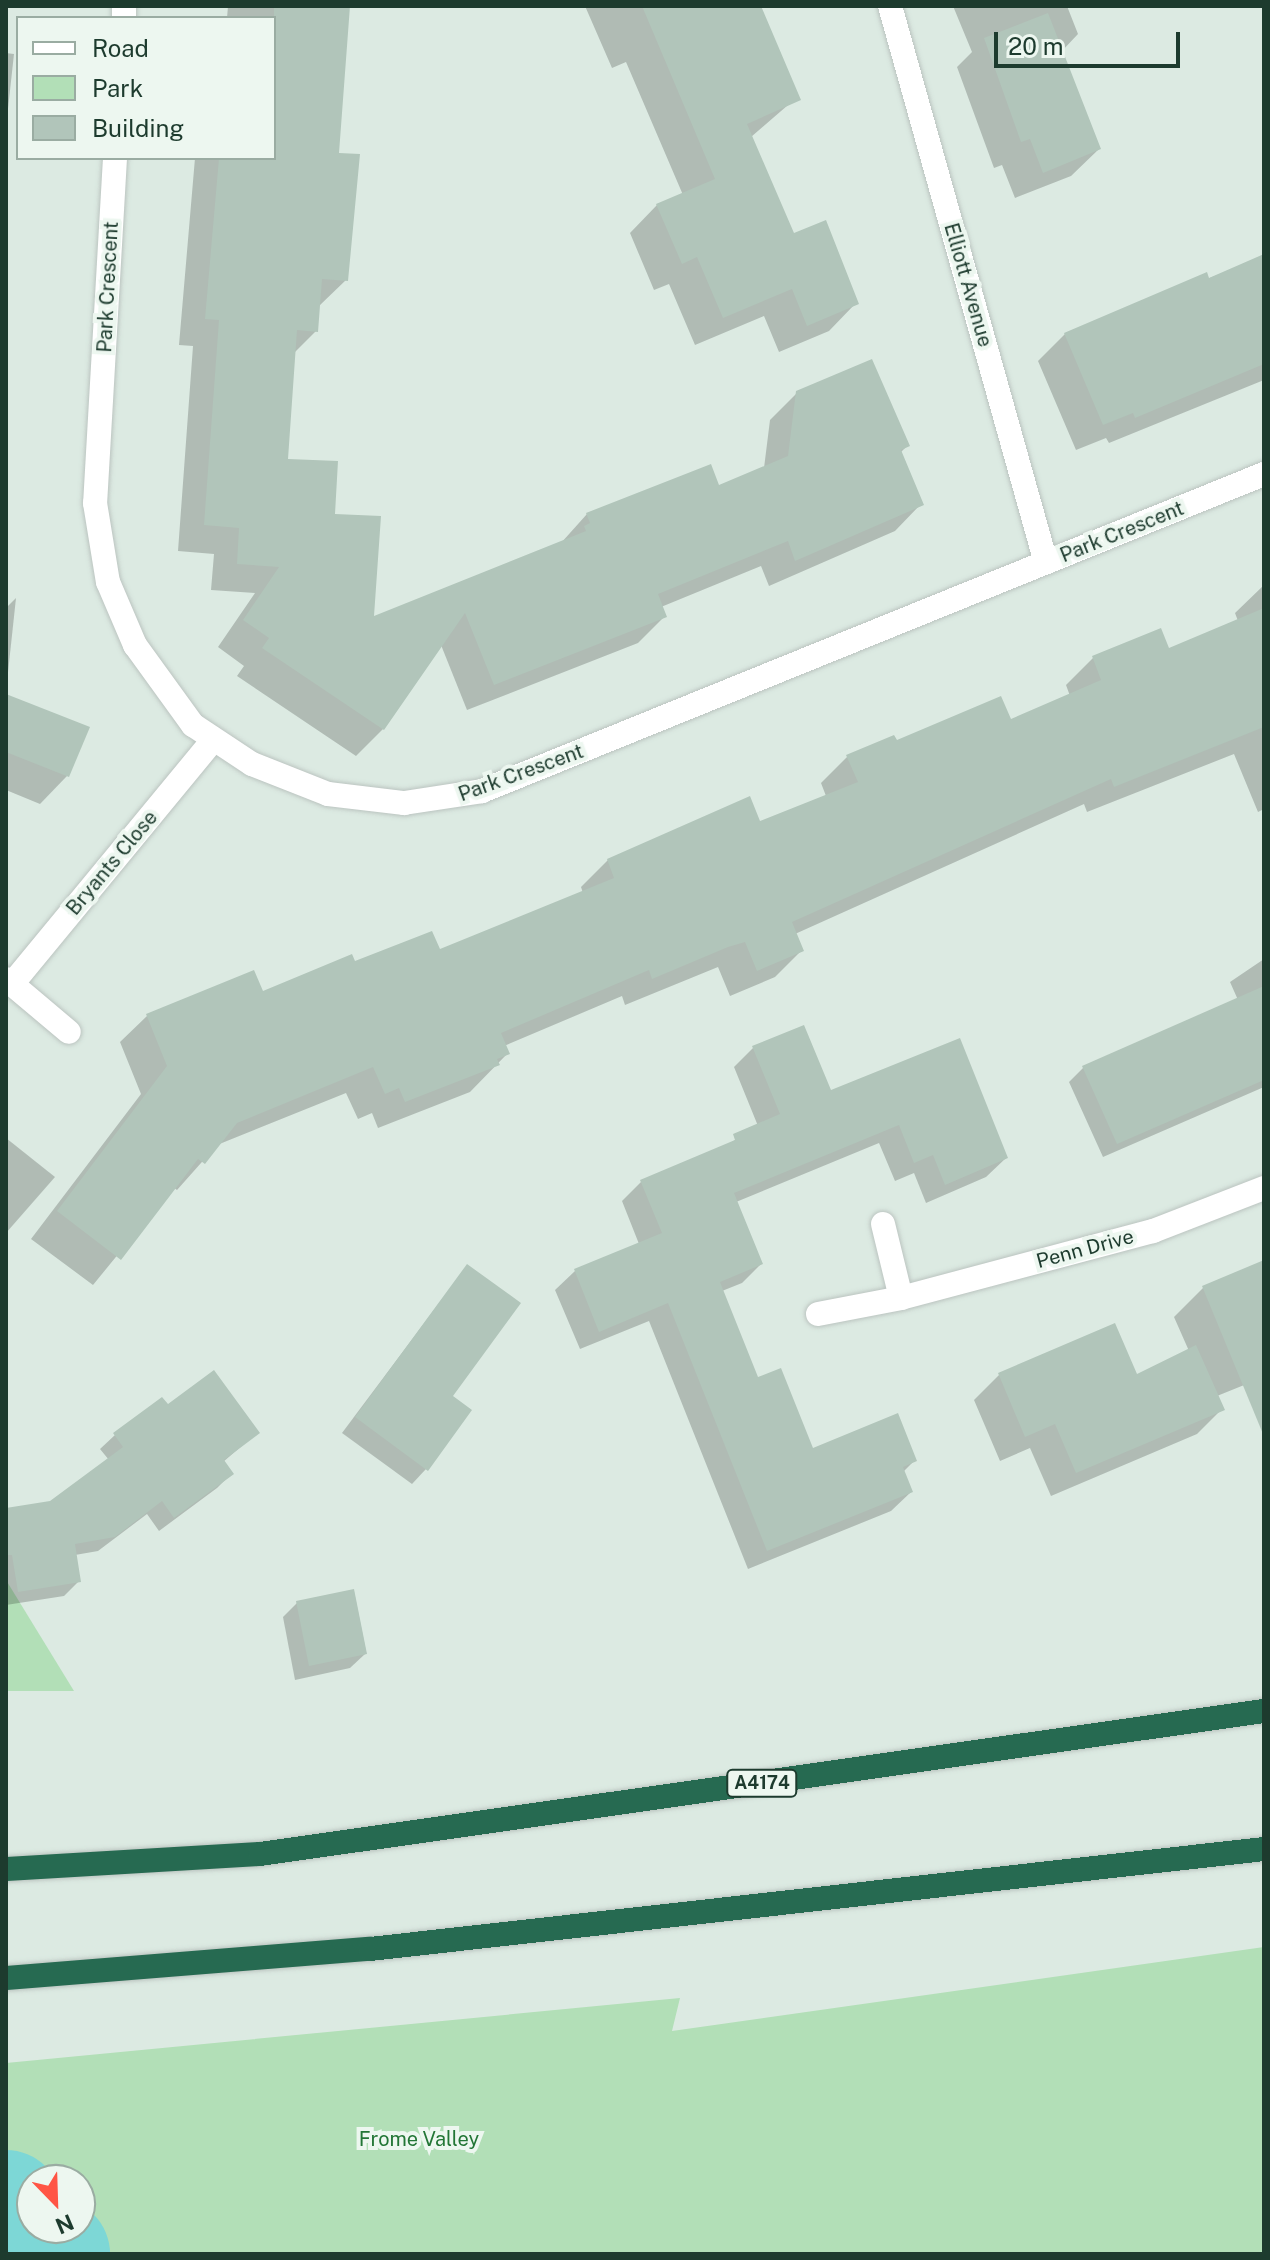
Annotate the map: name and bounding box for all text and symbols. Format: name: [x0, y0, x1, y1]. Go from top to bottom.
legend: [16, 16, 276, 160]
scale bar: [998, 16, 1184, 66]
text: 20 m: [1008, 32, 1064, 60]
text: Road: [92, 34, 149, 62]
text: Park: [92, 74, 143, 102]
text: Building: [92, 114, 184, 142]
street label: Elliott Avenue: [939, 220, 997, 350]
street label: Park Crescent: [93, 221, 123, 353]
street label: Park Crescent: [1057, 496, 1187, 568]
street label: Park Crescent: [455, 739, 587, 807]
street label: Bryants Close: [61, 806, 163, 920]
street label: Penn Drive: [1034, 1225, 1136, 1273]
road number: A4174: [726, 1769, 798, 1797]
park label: Frome Valley: [358, 2127, 480, 2151]
north arrow: [16, 2164, 96, 2244]
text: N: [52, 2209, 78, 2240]

